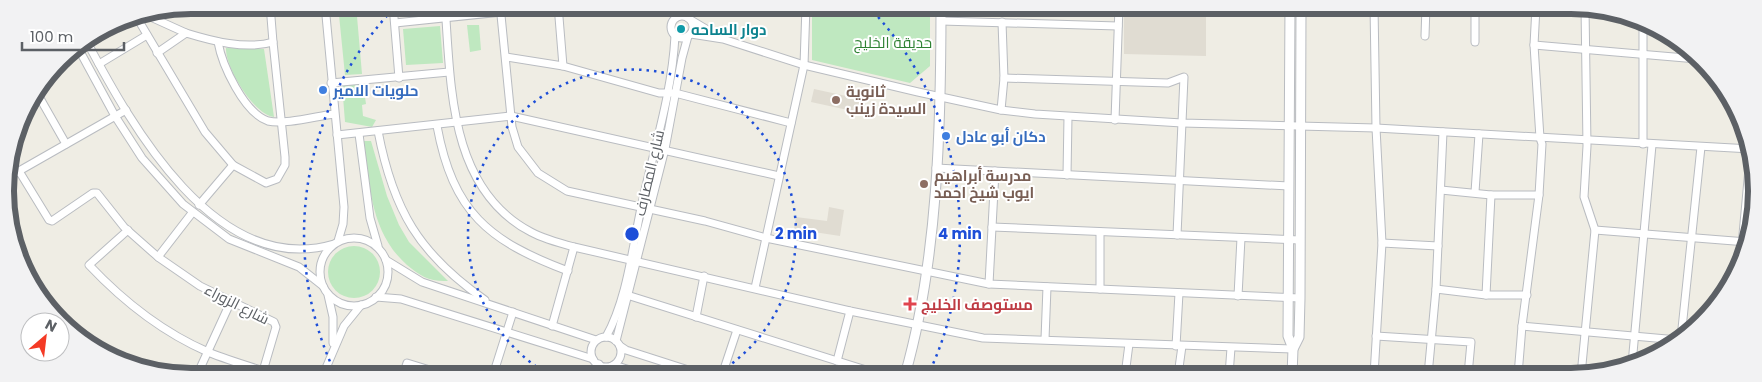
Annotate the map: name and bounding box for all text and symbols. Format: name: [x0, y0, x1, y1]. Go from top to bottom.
place label: دوار الساحه: [691, 19, 767, 40]
scale bar: [22, 20, 125, 52]
marker: دوار الساحه: [675, 23, 687, 35]
text: 100 m: [30, 26, 73, 47]
park label: حديقة الخليج: [854, 32, 932, 54]
place label: حلويات الامير: [332, 80, 418, 101]
place label: ثانوية السيدة زينب: [846, 81, 926, 119]
marker: حلويات الامير: [317, 84, 329, 96]
marker: ثانوية السيدة زينب: [830, 94, 842, 106]
place label: دكان أبو عادل: [956, 126, 1046, 147]
street label: شارع المصارف: [629, 128, 670, 218]
marker: دكان أبو عادل: [940, 130, 952, 142]
place label: مدرسة أبراهيم ايوب شيخ احمد: [934, 165, 1034, 203]
marker: مدرسة أبراهيم ايوب شيخ احمد: [918, 178, 930, 190]
text: 2 min: [775, 223, 817, 244]
text: 4 min: [938, 223, 982, 244]
centre of rings: [623, 225, 641, 243]
street label: شارع الزوراء: [201, 279, 273, 330]
place label: مستوصف الخليج: [921, 294, 1033, 315]
marker: مستوصف الخليج: [903, 297, 917, 311]
north arrow: [20, 312, 70, 362]
text: N: [42, 314, 60, 337]

